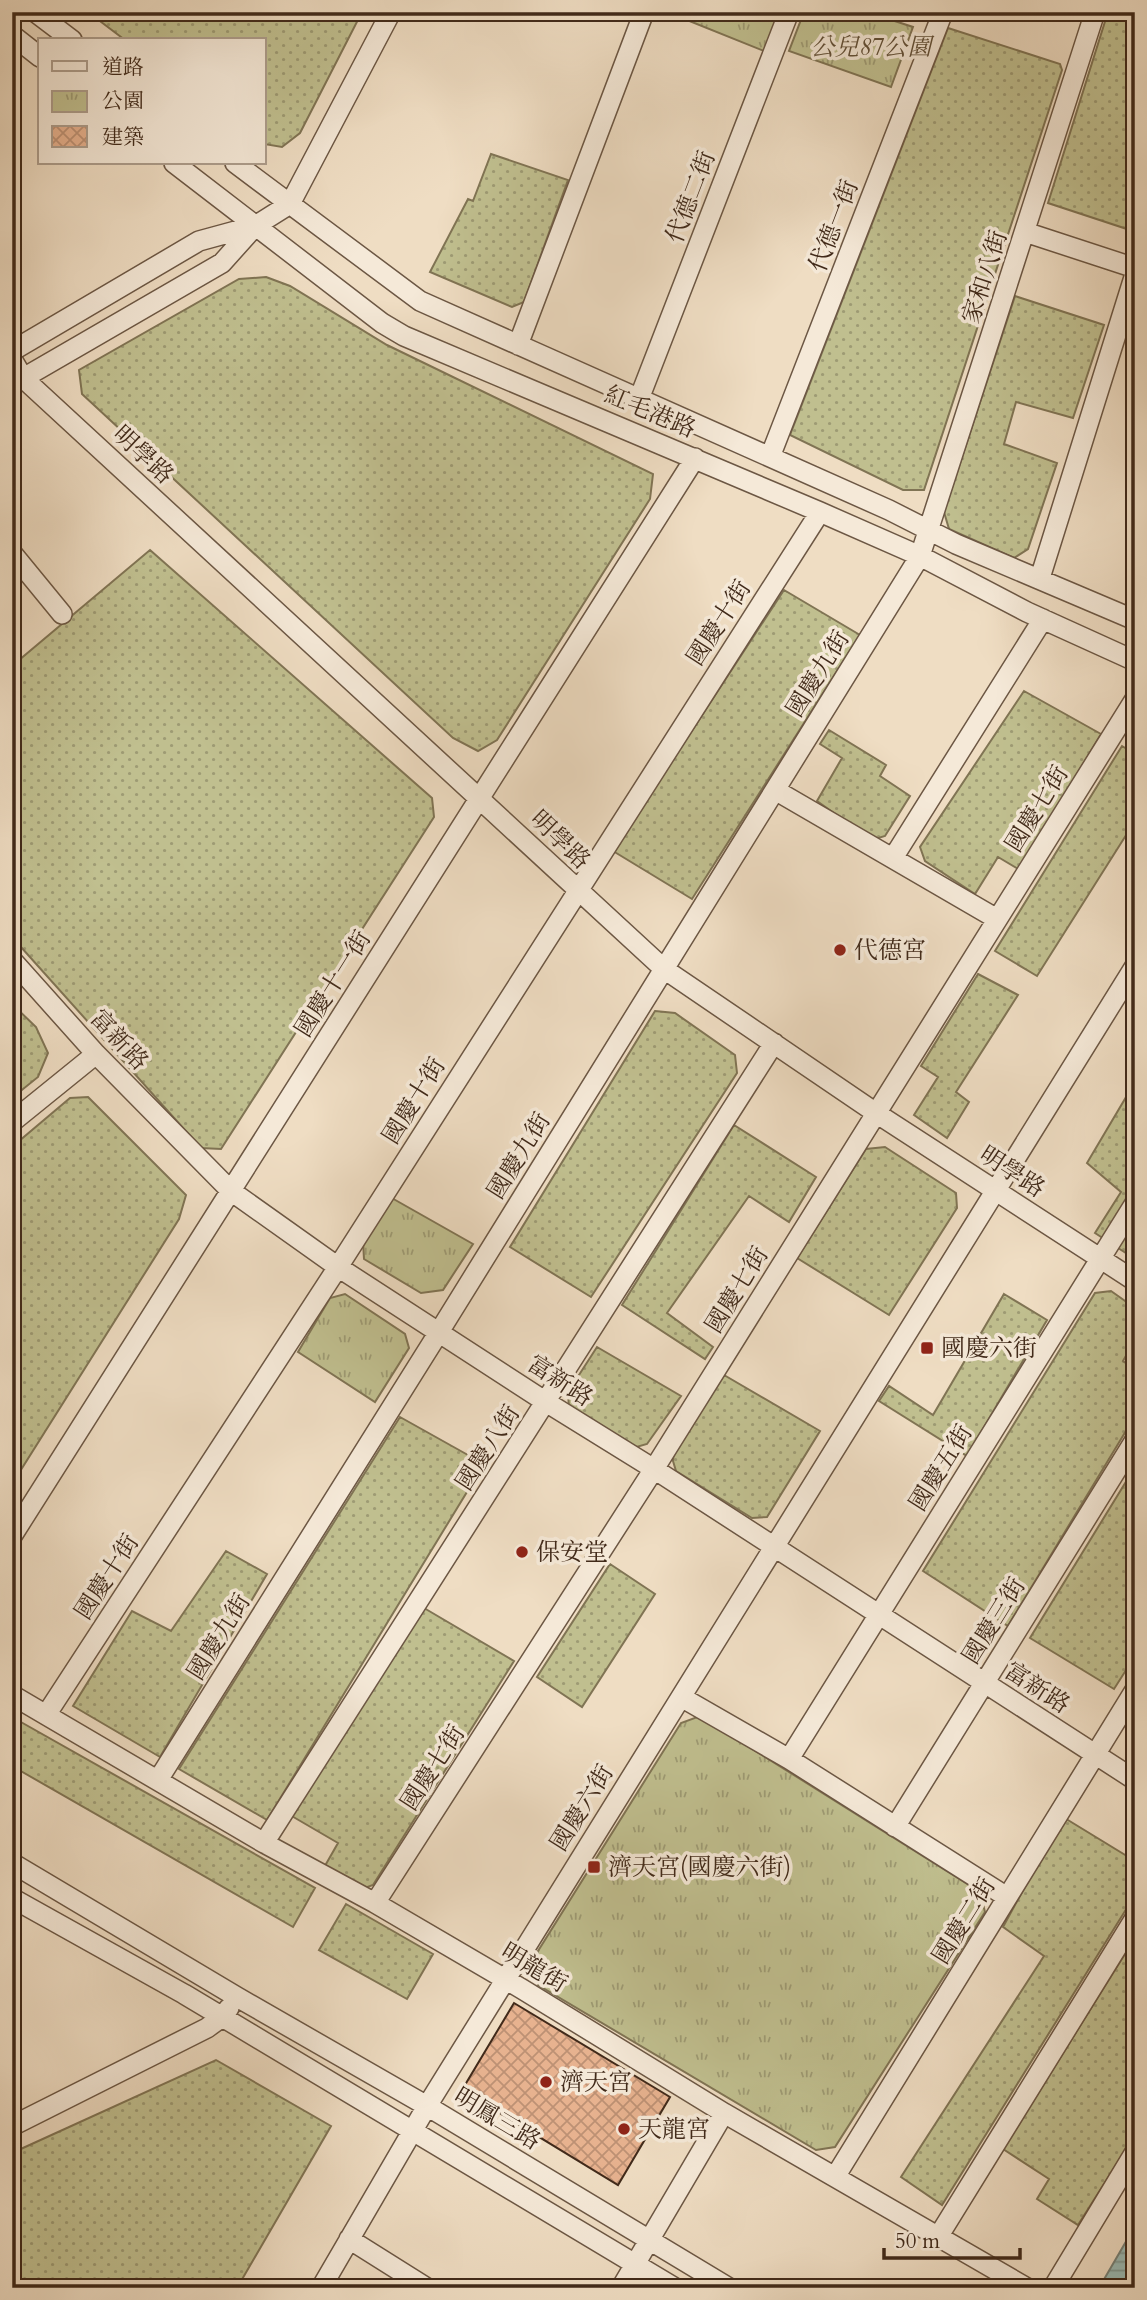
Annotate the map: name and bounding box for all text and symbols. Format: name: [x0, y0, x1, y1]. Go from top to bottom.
park label: 公兒87公園: [811, 31, 935, 64]
legend: [38, 38, 266, 164]
text: 道路: [102, 53, 144, 82]
text: 公園: [102, 87, 144, 116]
text: 建築: [102, 123, 144, 152]
street label: 代德二街: [658, 146, 724, 248]
street label: 代德一街: [801, 175, 867, 277]
street label: 家和八街: [954, 226, 1016, 328]
street label: 紅毛港路: [599, 378, 701, 446]
street label: 明學路: [105, 418, 181, 492]
street label: 國慶十街: [679, 574, 759, 672]
street label: 國慶九街: [779, 625, 857, 723]
street label: 國慶七街: [998, 760, 1076, 858]
street label: 明學路: [523, 803, 597, 877]
street label: 國慶十一街: [287, 924, 379, 1044]
place label: 代德宮: [854, 934, 926, 967]
marker: 代德宮: [832, 942, 848, 958]
street label: 富新路: [82, 1002, 156, 1078]
street label: 國慶十街: [375, 1052, 453, 1150]
street label: 國慶九街: [480, 1107, 558, 1205]
street label: 明學路: [973, 1139, 1051, 1205]
street label: 國慶七街: [698, 1241, 776, 1339]
place label: 國慶六街: [941, 1332, 1037, 1365]
marker: 國慶六街: [919, 1340, 935, 1356]
street label: 富新路: [521, 1348, 599, 1414]
street label: 國慶八街: [448, 1399, 528, 1497]
street label: 國慶五街: [902, 1419, 980, 1517]
street label: 國慶十街: [67, 1528, 147, 1626]
place label: 保安堂: [536, 1536, 608, 1569]
marker: 保安堂: [514, 1544, 530, 1560]
street label: 國慶三街: [955, 1572, 1033, 1670]
street label: 國慶九街: [180, 1588, 258, 1686]
street label: 富新路: [998, 1655, 1076, 1721]
street label: 國慶七街: [393, 1719, 473, 1817]
street label: 國慶六街: [543, 1759, 621, 1857]
place label: 濟天宮(國慶六街): [608, 1851, 791, 1884]
marker: 濟天宮(國慶六街): [586, 1859, 602, 1875]
street label: 國慶二街: [925, 1872, 1003, 1970]
street label: 明龍街: [495, 1935, 573, 2001]
place label: 濟天宮: [560, 2066, 632, 2099]
marker: 濟天宮: [538, 2074, 554, 2090]
street label: 明鳳三路: [447, 2080, 547, 2158]
place label: 天龍宮: [638, 2113, 710, 2146]
marker: 天龍宮: [616, 2121, 632, 2137]
scale bar: [884, 2216, 1021, 2260]
text: 50 m: [895, 2227, 940, 2256]

